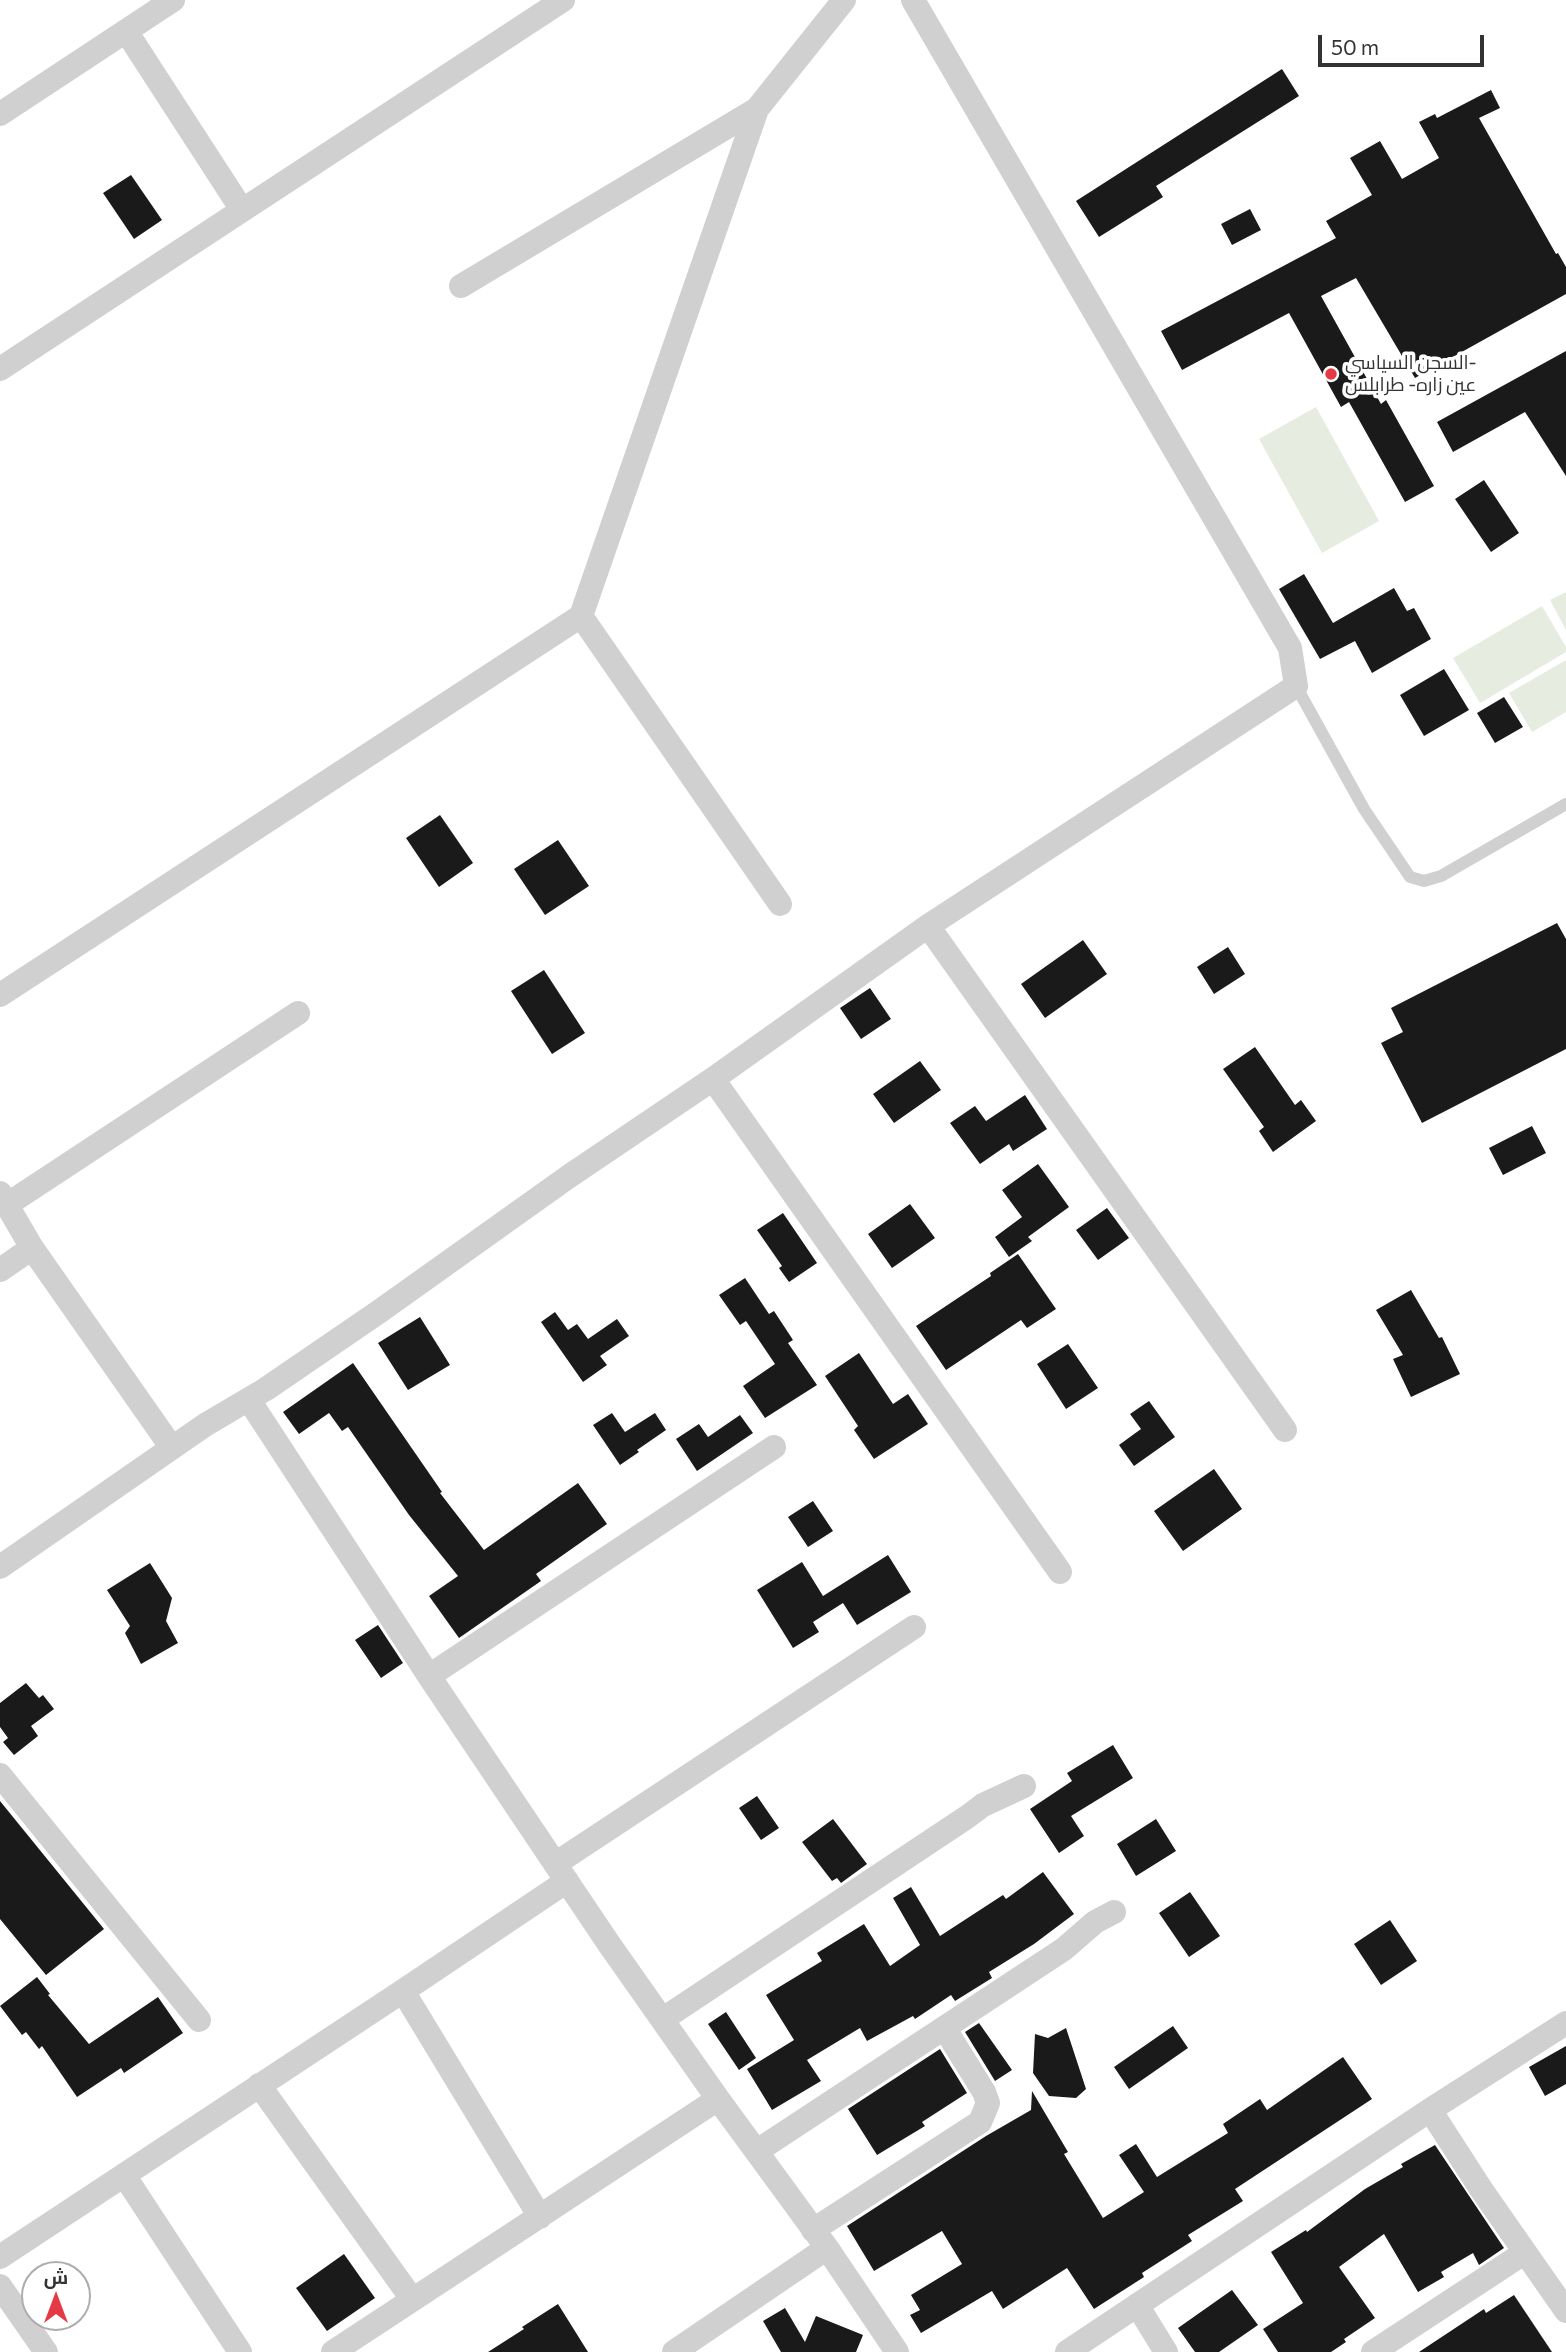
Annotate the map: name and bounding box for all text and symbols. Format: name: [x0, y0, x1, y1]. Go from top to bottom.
scale bar: [1321, 21, 1487, 65]
text: 50 m: [1331, 34, 1379, 59]
place label: السجن السياسي- عين زاره- طرابلس: [1345, 352, 1477, 396]
marker: السجن السياسي- عين زاره- طرابلس: [1323, 366, 1339, 382]
north arrow: [21, 2261, 91, 2331]
text: ش: [44, 2265, 68, 2288]

